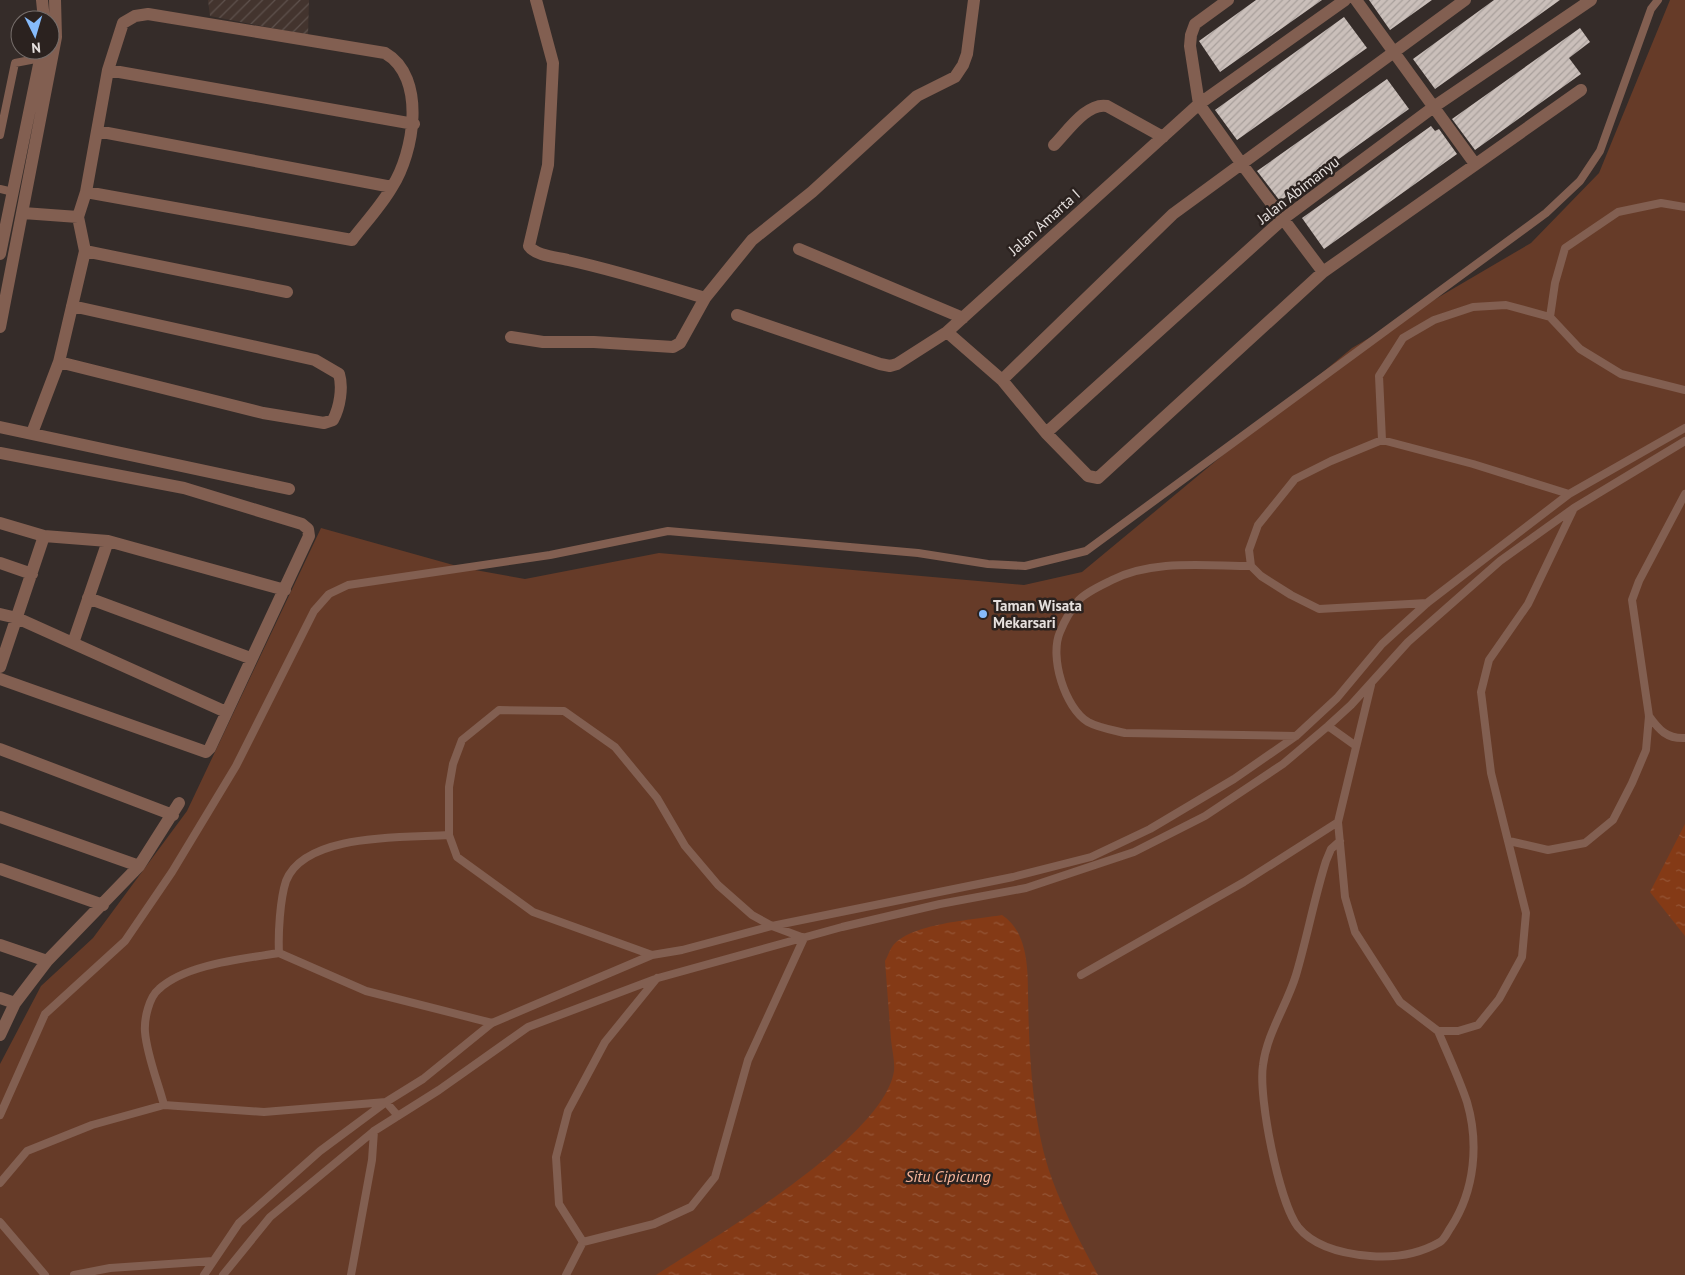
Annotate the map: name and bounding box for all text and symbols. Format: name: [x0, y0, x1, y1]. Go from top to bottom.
north arrow: [10, 10, 60, 60]
text: N: [31, 39, 42, 57]
street label: Jalan Abimanyu: [1252, 152, 1343, 229]
street label: Jalan Amarta I: [1003, 185, 1084, 260]
place label: Taman Wisata Mekarsari: [993, 596, 1082, 632]
marker: Taman Wisata Mekarsari: [977, 608, 989, 620]
water label: Situ Cipicung: [905, 1166, 991, 1186]

